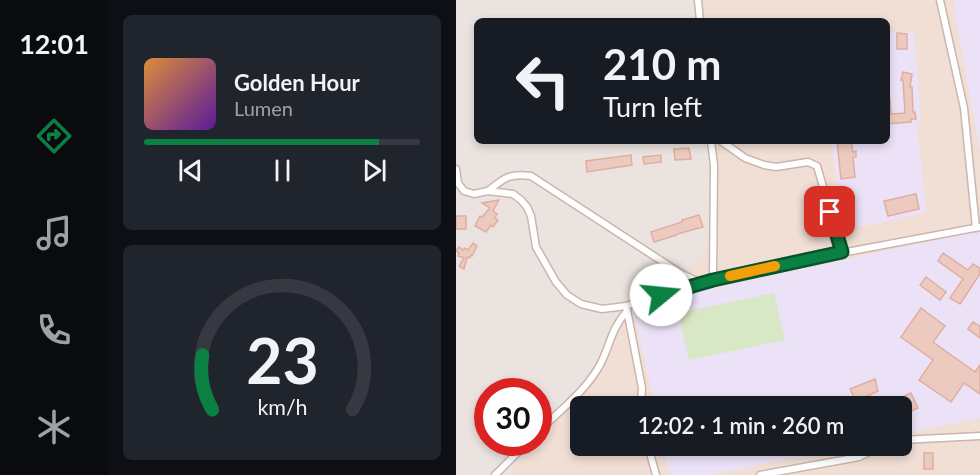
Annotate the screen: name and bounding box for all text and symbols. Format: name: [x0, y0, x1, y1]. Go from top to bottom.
text: 12:01: [19, 27, 89, 60]
text: 210 m: [603, 39, 721, 89]
icon: left: [504, 42, 582, 120]
text: Golden Hour: [234, 69, 360, 96]
text: Turn left: [603, 90, 702, 123]
text: Lumen: [234, 96, 293, 120]
icon: directions: [33, 115, 75, 157]
icon: previous: [174, 154, 207, 187]
icon: pause: [266, 154, 299, 187]
icon: next: [358, 154, 391, 187]
pin: [804, 186, 855, 237]
icon: arrive: [813, 195, 846, 228]
icon: music: [33, 212, 75, 254]
position arrow: [629, 263, 693, 327]
icon: phone: [33, 309, 75, 351]
text: 23: [246, 322, 318, 397]
speed limit sign: 30: [474, 378, 552, 456]
text: km/h: [257, 394, 307, 420]
icon: climate: [33, 406, 75, 448]
text: 12:02 · 1 min · 260 m: [638, 412, 844, 439]

